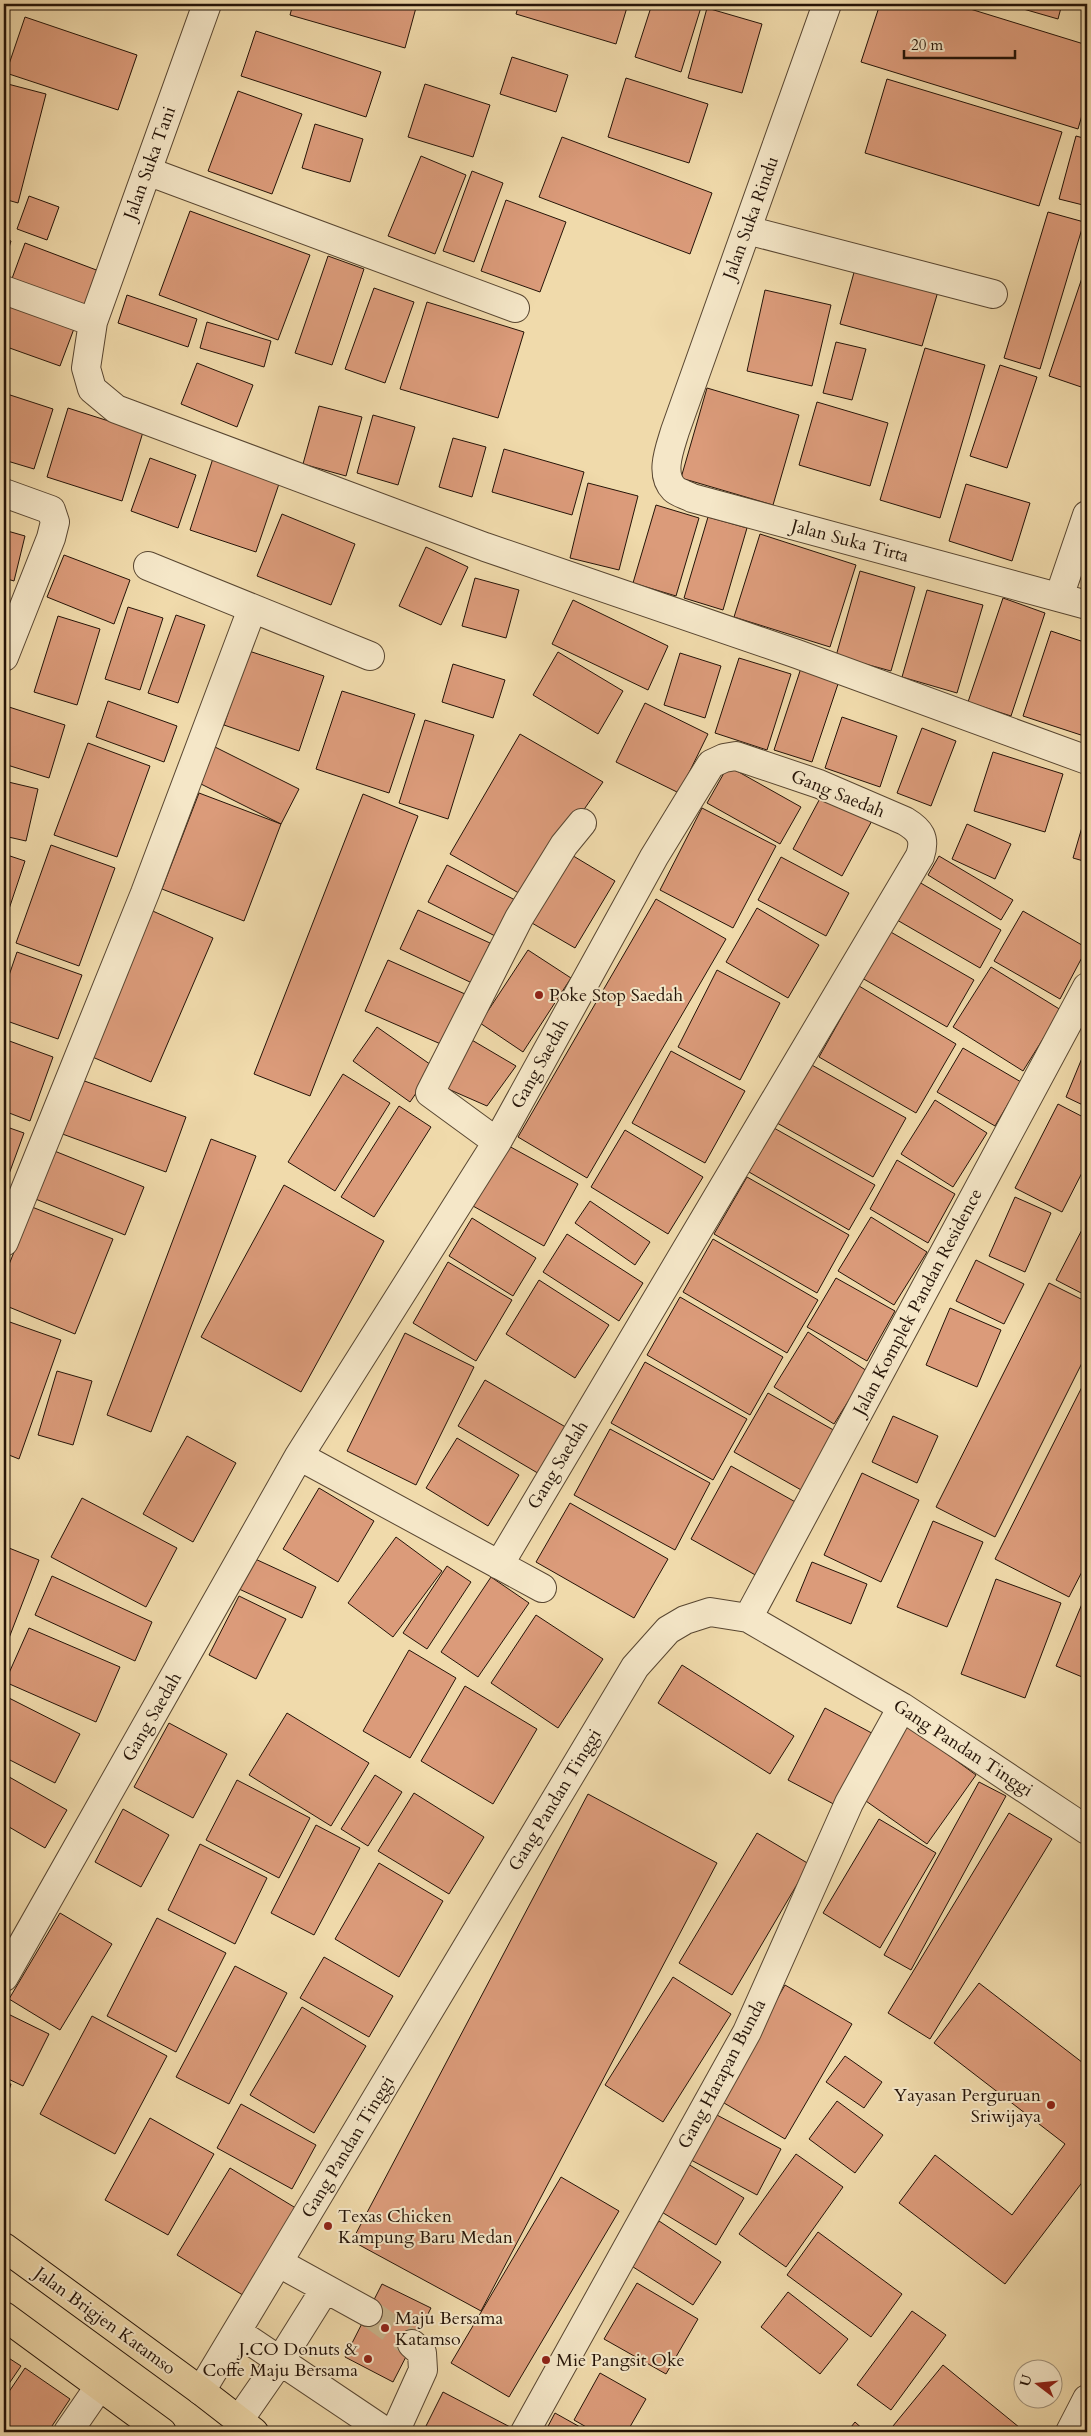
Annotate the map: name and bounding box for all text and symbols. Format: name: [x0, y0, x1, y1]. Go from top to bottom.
scale bar: [904, 28, 1015, 60]
text: 20 m: [911, 35, 943, 55]
street label: Jalan Suka Tani: [117, 103, 182, 226]
street label: Jalan Suka Rindu: [716, 153, 785, 286]
street label: Jalan Suka Tirta: [786, 513, 912, 569]
street label: Gang Saedah: [787, 764, 889, 824]
place label: Poke Stop Saedah: [549, 983, 683, 1008]
marker: Poke Stop Saedah: [533, 989, 545, 1001]
street label: Gang Saedah: [505, 1014, 575, 1114]
street label: Jalan Komplek Pandan Residence: [846, 1184, 989, 1422]
street label: Gang Saedah: [522, 1416, 594, 1514]
street label: Gang Saedah: [116, 1668, 188, 1766]
street label: Gang Pandan Tinggi: [888, 1693, 1038, 1803]
street label: Gang Pandan Tinggi: [503, 1724, 607, 1876]
street label: Gang Harapan Bunda: [672, 1994, 772, 2153]
street label: Gang Pandan Tinggi: [296, 2071, 400, 2223]
place label: Yayasan Perguruan Sriwijaya: [894, 2083, 1042, 2129]
marker: Yayasan Perguruan Sriwijaya: [1045, 2099, 1057, 2111]
place label: Texas Chicken Kampung Baru Medan: [338, 2204, 514, 2250]
marker: Texas Chicken Kampung Baru Medan: [322, 2220, 334, 2232]
street label: Jalan Brigjen Katamso: [27, 2259, 181, 2381]
place label: Maju Bersama Katamso: [395, 2306, 504, 2352]
marker: Maju Bersama Katamso: [379, 2322, 391, 2334]
place label: J.CO Donuts & Coffe Maju Bersama: [202, 2337, 359, 2383]
place label: Mie Pangsit Oke: [556, 2348, 685, 2373]
marker: J.CO Donuts & Coffe Maju Bersama: [362, 2353, 374, 2365]
marker: Mie Pangsit Oke: [540, 2354, 552, 2366]
north arrow: [1014, 2358, 1064, 2408]
text: U: [1015, 2372, 1037, 2389]

